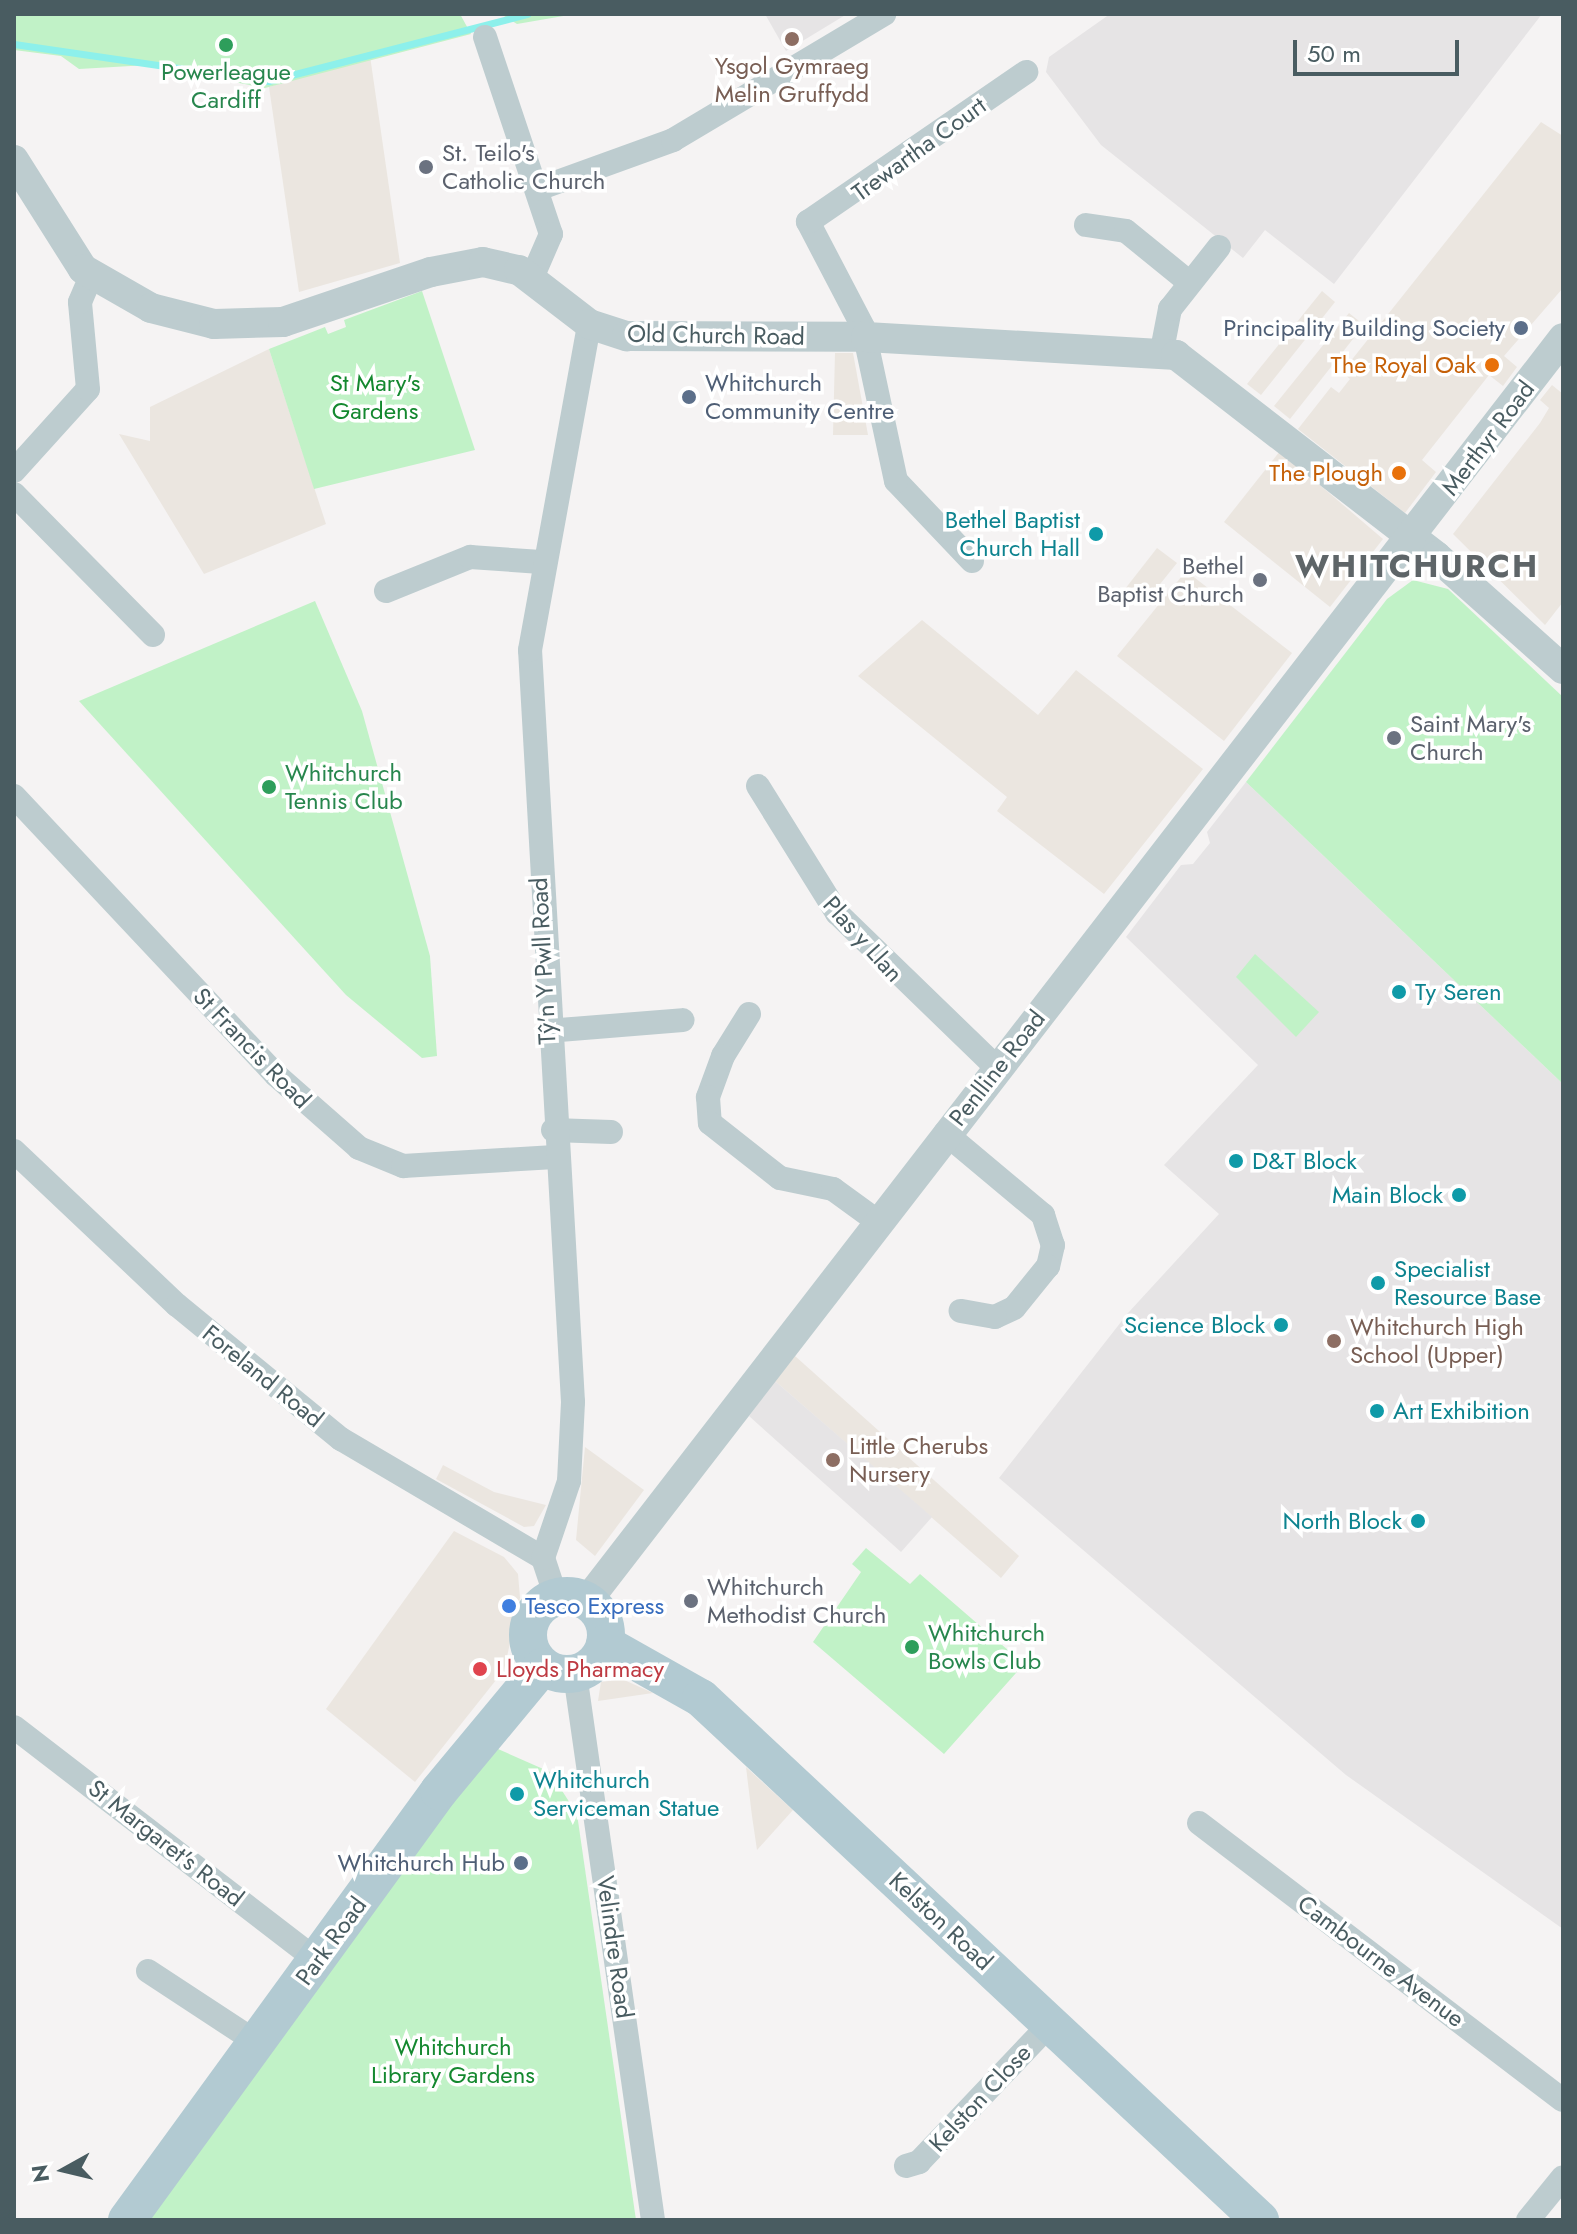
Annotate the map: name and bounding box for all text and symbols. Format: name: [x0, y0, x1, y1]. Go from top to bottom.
scale bar: [1297, 24, 1463, 74]
marker: Ysgol Gymraeg Melin Gruffydd: [783, 30, 801, 48]
marker: Powerleague Cardiff: [217, 36, 235, 54]
text: 50 m: [1307, 36, 1361, 71]
place label: Ysgol Gymraeg Melin Gruffydd: [715, 52, 869, 108]
place label: Powerleague Cardiff: [161, 58, 291, 114]
street label: Trewartha Court: [846, 91, 992, 207]
place label: St. Teilo's Catholic Church: [442, 139, 605, 195]
marker: St. Teilo's Catholic Church: [417, 158, 435, 176]
place label: Principality Building Society: [1223, 314, 1505, 342]
street label: Old Church Road: [627, 319, 805, 351]
marker: Principality Building Society: [1512, 319, 1530, 337]
place label: The Royal Oak: [1331, 351, 1476, 379]
marker: The Royal Oak: [1483, 356, 1501, 374]
park label: St Mary's Gardens: [330, 369, 420, 425]
place label: Whitchurch Community Centre: [705, 369, 894, 425]
street label: Merthyr Road: [1436, 375, 1540, 501]
marker: Whitchurch Community Centre: [680, 388, 698, 406]
place label: The Plough: [1269, 459, 1383, 487]
marker: The Plough: [1390, 464, 1408, 482]
place label: Bethel Baptist Church Hall: [945, 506, 1080, 562]
marker: Bethel Baptist Church Hall: [1087, 525, 1105, 543]
district label: WHITCHURCH: [1295, 547, 1539, 585]
place label: Bethel Baptist Church: [1097, 552, 1244, 608]
marker: Bethel Baptist Church: [1251, 571, 1269, 589]
place label: Saint Mary's Church: [1410, 710, 1531, 766]
marker: Saint Mary's Church: [1385, 729, 1403, 747]
place label: Whitchurch Tennis Club: [285, 759, 403, 815]
marker: Whitchurch Tennis Club: [260, 778, 278, 796]
street label: Tŷ'n Y Pwll Road: [524, 877, 562, 1045]
street label: Plas y Llan: [817, 890, 909, 988]
place label: Ty Seren: [1415, 978, 1502, 1006]
street label: St Francis Road: [187, 982, 317, 1114]
marker: Ty Seren: [1390, 983, 1408, 1001]
street label: Penlline Road: [943, 1005, 1051, 1131]
place label: D&T Block: [1252, 1147, 1357, 1175]
marker: D&T Block: [1227, 1152, 1245, 1170]
place label: Main Block: [1332, 1181, 1443, 1209]
marker: Main Block: [1450, 1186, 1468, 1204]
place label: Specialist Resource Base: [1394, 1255, 1541, 1311]
marker: Specialist Resource Base: [1369, 1274, 1387, 1292]
place label: Science Block: [1124, 1311, 1265, 1339]
place label: Whitchurch High School (Upper): [1350, 1313, 1524, 1369]
marker: Science Block: [1272, 1316, 1290, 1334]
street label: Foreland Road: [197, 1319, 329, 1433]
marker: Whitchurch High School (Upper): [1325, 1332, 1343, 1350]
place label: Art Exhibition: [1393, 1397, 1530, 1425]
marker: Art Exhibition: [1368, 1402, 1386, 1420]
place label: Little Cherubs Nursery: [849, 1432, 988, 1488]
marker: Little Cherubs Nursery: [824, 1451, 842, 1469]
place label: North Block: [1282, 1507, 1402, 1535]
marker: North Block: [1409, 1512, 1427, 1530]
place label: Whitchurch Methodist Church: [707, 1573, 886, 1629]
place label: Tesco Express: [525, 1592, 664, 1620]
marker: Whitchurch Methodist Church: [682, 1592, 700, 1610]
marker: Tesco Express: [500, 1597, 518, 1615]
place label: Whitchurch Bowls Club: [928, 1619, 1045, 1675]
marker: Whitchurch Bowls Club: [903, 1638, 921, 1656]
place label: Lloyds Pharmacy: [496, 1655, 664, 1683]
marker: Lloyds Pharmacy: [471, 1660, 489, 1678]
place label: Whitchurch Serviceman Statue: [533, 1766, 719, 1822]
street label: St Margaret's Road: [83, 1773, 249, 1913]
marker: Whitchurch Serviceman Statue: [508, 1785, 526, 1803]
place label: Whitchurch Hub: [337, 1849, 505, 1877]
marker: Whitchurch Hub: [512, 1854, 530, 1872]
street label: Kelston Road: [883, 1866, 999, 1976]
street label: Velindre Road: [591, 1874, 639, 2020]
street label: Cambourne Avenue: [1292, 1889, 1470, 2033]
street label: Park Road: [289, 1891, 373, 1991]
park label: Whitchurch Library Gardens: [371, 2033, 535, 2089]
street label: Kelston Close: [923, 2038, 1037, 2158]
north arrow: [24, 2130, 104, 2210]
text: N: [23, 2162, 57, 2184]

